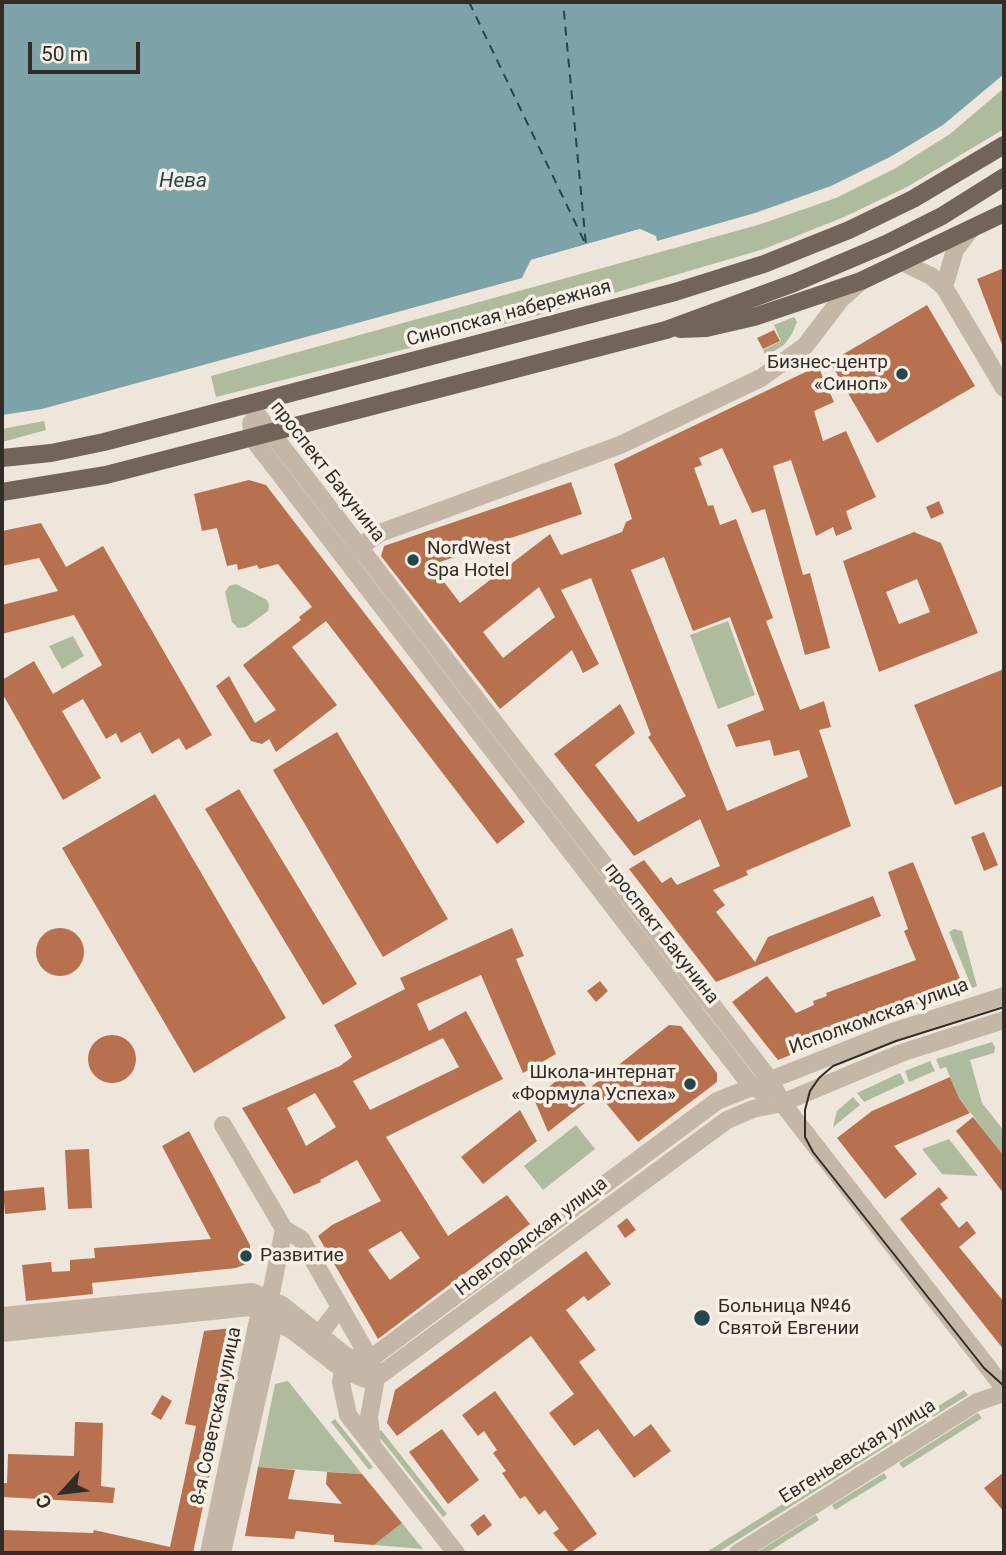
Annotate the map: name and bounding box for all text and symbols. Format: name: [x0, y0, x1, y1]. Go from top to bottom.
scale bar: [32, 28, 144, 72]
text: 50 m: [41, 42, 88, 66]
water label: Нева: [159, 169, 207, 195]
street label: Синопская набережная: [404, 276, 614, 352]
place label: Бизнес-центр «Синоп»: [767, 352, 888, 396]
marker: Бизнес-центр «Синоп»: [894, 366, 910, 382]
street label: проспект Бакунина: [265, 397, 389, 547]
place label: NordWest Spa Hotel: [427, 538, 511, 582]
marker: NordWest Spa Hotel: [405, 552, 421, 568]
street label: проспект Бакунина: [599, 859, 723, 1009]
street label: Исполкомская улица: [786, 974, 972, 1060]
place label: Школа-интернат «Формула Успеха»: [511, 1062, 676, 1106]
marker: Школа-интернат «Формула Успеха»: [682, 1076, 698, 1092]
street label: Новгородская улица: [452, 1173, 612, 1301]
place label: Развитие: [260, 1245, 344, 1267]
marker: Развитие: [238, 1248, 254, 1264]
place label: Больница №46 Святой Евгении: [718, 1296, 859, 1340]
marker: Больница №46 Святой Евгении: [692, 1308, 712, 1328]
street label: 8-я Советская улица: [187, 1325, 247, 1507]
street label: Евгеньевская улица: [776, 1395, 940, 1509]
north arrow: [28, 1457, 98, 1527]
text: С: [31, 1491, 57, 1513]

